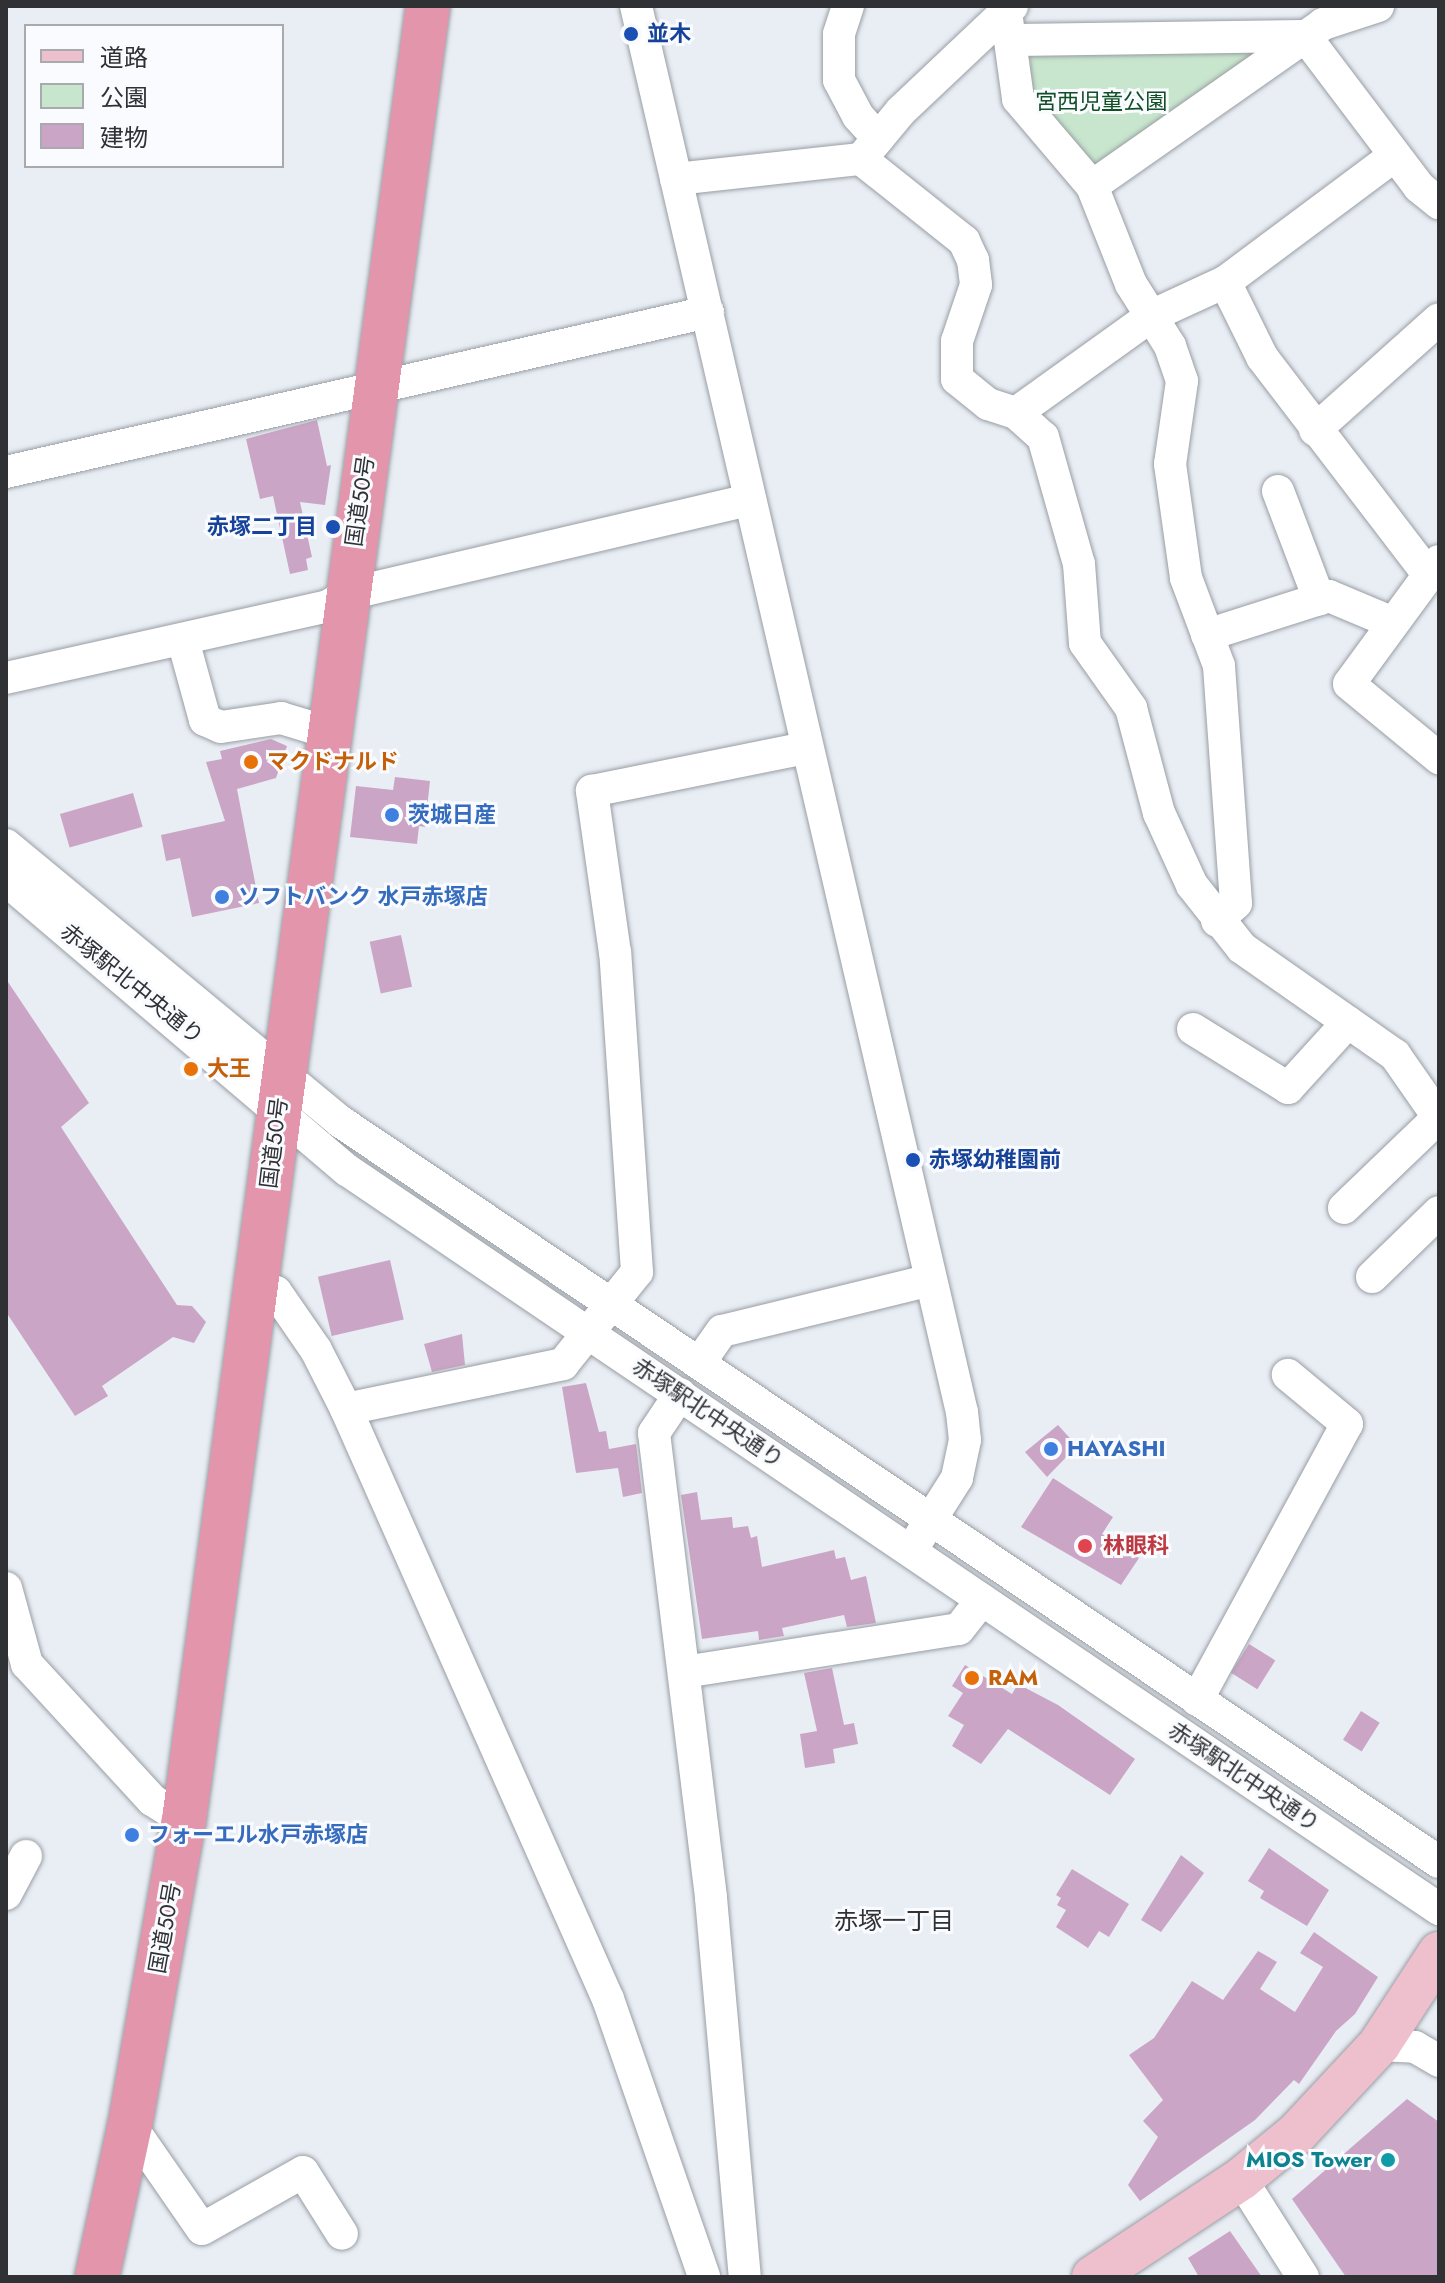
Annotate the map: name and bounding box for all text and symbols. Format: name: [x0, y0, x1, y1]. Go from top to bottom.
place label: 並木: [647, 21, 691, 47]
legend: [24, 24, 284, 168]
marker: 並木: [622, 25, 640, 43]
text: 道路: [100, 40, 148, 75]
text: 公園: [100, 80, 148, 115]
park label: 宮西児童公園: [1035, 89, 1167, 115]
text: 建物: [100, 120, 148, 155]
street label: 国道50号: [341, 454, 379, 548]
place label: 赤塚二丁目: [207, 514, 317, 540]
marker: 赤塚二丁目: [324, 518, 342, 536]
place label: マクドナルド: [267, 749, 399, 775]
marker: マクドナルド: [242, 753, 260, 771]
place label: 茨城日産: [408, 802, 496, 828]
marker: 茨城日産: [383, 806, 401, 824]
place label: ソフトバンク 水戸赤塚店: [238, 884, 487, 910]
marker: ソフトバンク 水戸赤塚店: [213, 888, 231, 906]
street label: 赤塚駅北中央通り: [55, 918, 209, 1050]
place label: 大王: [207, 1056, 251, 1082]
marker: 大王: [182, 1060, 200, 1078]
street label: 国道50号: [255, 1096, 293, 1190]
place label: 赤塚幼稚園前: [929, 1147, 1061, 1173]
marker: 赤塚幼稚園前: [904, 1151, 922, 1169]
street label: 赤塚駅北中央通り: [628, 1353, 788, 1473]
place label: HAYASHI: [1067, 1436, 1165, 1462]
marker: HAYASHI: [1042, 1440, 1060, 1458]
place label: 林眼科: [1103, 1533, 1169, 1559]
marker: 林眼科: [1074, 1535, 1096, 1557]
place label: RAM: [988, 1665, 1038, 1691]
marker: RAM: [963, 1669, 981, 1687]
street label: 赤塚駅北中央通り: [1164, 1717, 1324, 1837]
place label: フォーエル水戸赤塚店: [148, 1822, 368, 1848]
marker: フォーエル水戸赤塚店: [123, 1826, 141, 1844]
street label: 国道50号: [144, 1881, 186, 1975]
district label: 赤塚一丁目: [834, 1907, 954, 1935]
place label: MIOS Tower: [1246, 2147, 1372, 2173]
marker: MIOS Tower: [1379, 2151, 1397, 2169]

